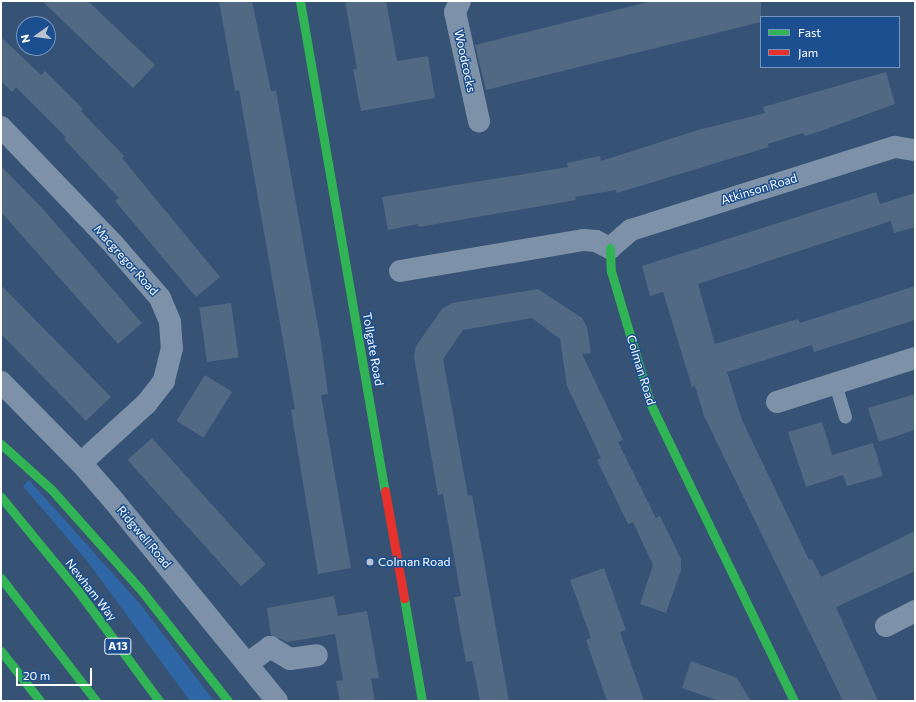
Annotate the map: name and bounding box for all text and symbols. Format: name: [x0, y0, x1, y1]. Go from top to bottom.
north arrow: [16, 16, 56, 56]
legend: [760, 16, 900, 68]
text: Fast: [798, 25, 821, 39]
street label: Woodcocks: [451, 28, 479, 94]
text: N: [18, 33, 32, 44]
text: Jam: [798, 45, 818, 59]
street label: Atkinson Road: [719, 171, 799, 207]
street label: Macgregor Road: [91, 222, 161, 298]
street label: Tollgate Road: [359, 311, 387, 387]
street label: Colman Road: [624, 333, 658, 407]
street label: Ridgwell Road: [114, 503, 174, 571]
place label: Colman Road: [378, 555, 450, 569]
street label: Newham Way: [62, 556, 120, 624]
marker: Colman Road: [365, 557, 375, 567]
road number: A13: [104, 637, 132, 655]
scale bar: [18, 660, 94, 686]
text: 20 m: [23, 668, 50, 682]

